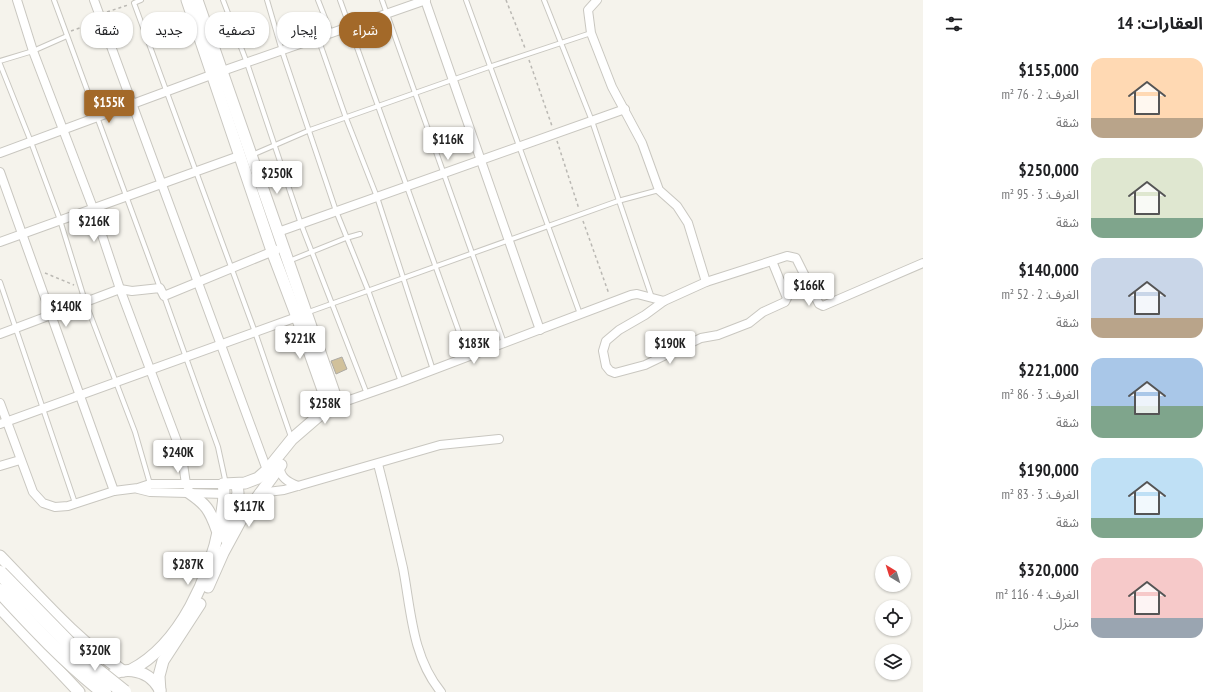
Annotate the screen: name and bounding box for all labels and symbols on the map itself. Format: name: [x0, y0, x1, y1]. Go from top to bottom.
pin: $155K: [81, 90, 137, 124]
pin: $116K: [420, 127, 476, 161]
pin: $250K: [249, 161, 305, 195]
pin: $216K: [66, 209, 122, 243]
pin: $166K: [781, 273, 837, 307]
pin: $140K: [38, 294, 94, 328]
pin: $221K: [272, 326, 328, 360]
pin: $183K: [446, 331, 502, 365]
pin: $190K: [642, 331, 698, 365]
pin: $258K: [297, 391, 353, 425]
pin: $240K: [150, 440, 206, 474]
pin: $117K: [221, 494, 277, 528]
pin: $287K: [160, 552, 216, 586]
north arrow: [875, 556, 911, 592]
pin: $320K: [67, 638, 123, 672]

